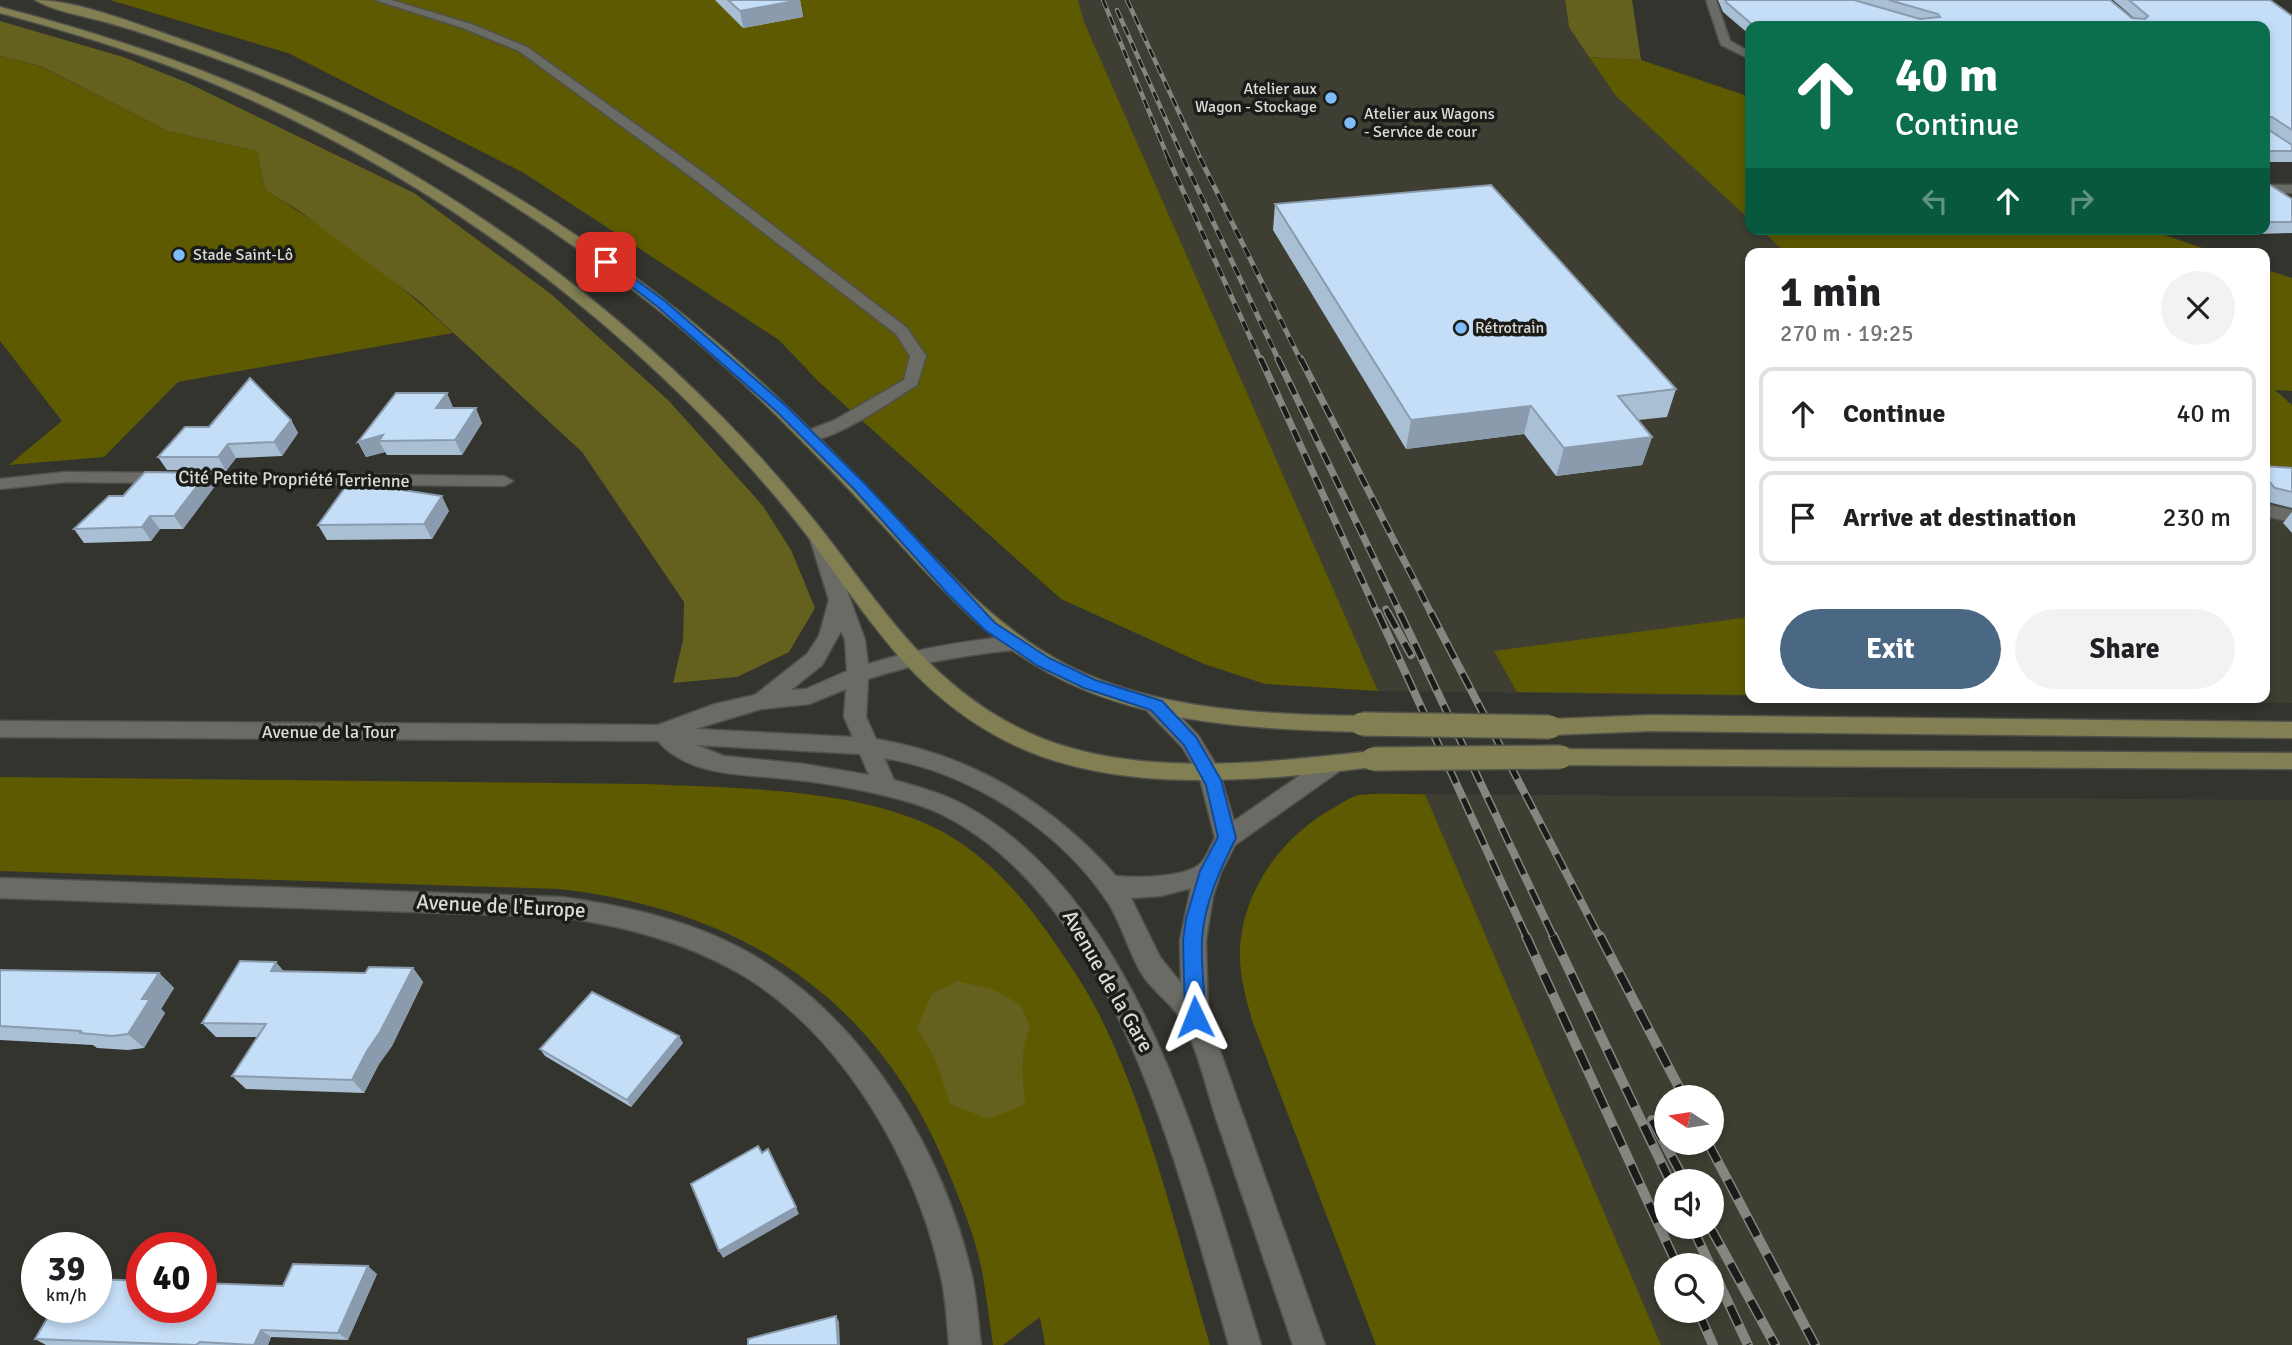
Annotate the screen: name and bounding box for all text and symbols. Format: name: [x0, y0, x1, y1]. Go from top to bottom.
text: 40 m: [1895, 45, 1998, 105]
icon: ahead: [1780, 49, 1871, 140]
place label: Atelier aux Wagon - Stockage: [1195, 79, 1318, 117]
marker: Atelier aux Wagon - Stockage: [1323, 90, 1339, 106]
place label: Atelier aux Wagons - Service de cour: [1364, 104, 1495, 142]
text: Continue: [1895, 105, 2019, 144]
marker: Atelier aux Wagons - Service de cour: [1342, 115, 1358, 131]
icon: left: [1916, 182, 1954, 220]
icon: ahead: [1989, 182, 2027, 220]
icon: right: [2062, 182, 2100, 220]
pin: [576, 232, 636, 292]
icon: arrive: [587, 243, 625, 281]
place label: Stade Saint-Lô: [193, 245, 293, 265]
marker: Stade Saint-Lô: [171, 247, 187, 263]
text: 1 min: [1780, 267, 1881, 318]
button: close: [2161, 271, 2235, 345]
place label: Rétrotrain: [1475, 318, 1544, 338]
text: 270 m · 19:25: [1780, 319, 1914, 348]
marker: Rétrotrain: [1453, 320, 1469, 336]
icon: ahead: [1784, 395, 1822, 433]
text: Continue: [1843, 398, 1945, 430]
text: 40 m: [2176, 398, 2231, 430]
street label: Cité Petite Propriété Terrienne: [178, 466, 410, 492]
icon: arrive: [1784, 499, 1822, 537]
text: Arrive at destination: [1843, 502, 2076, 534]
text: 230 m: [2162, 502, 2231, 534]
button: Exit: [1780, 609, 2001, 689]
button: Share: [2015, 609, 2235, 689]
street label: Avenue de la Tour: [262, 721, 397, 743]
street label: Avenue de l'Europe: [416, 889, 586, 923]
street label: Avenue de la Gare: [1057, 905, 1159, 1057]
position arrow: [1158, 980, 1232, 1054]
north arrow: [1654, 1085, 1724, 1155]
map controls: [1654, 1085, 1724, 1323]
button: sound: [1654, 1169, 1724, 1239]
speed limit sign: 40: [126, 1232, 217, 1323]
text: 39: [48, 1247, 85, 1290]
button: search: [1654, 1253, 1724, 1323]
text: km/h: [46, 1284, 87, 1306]

